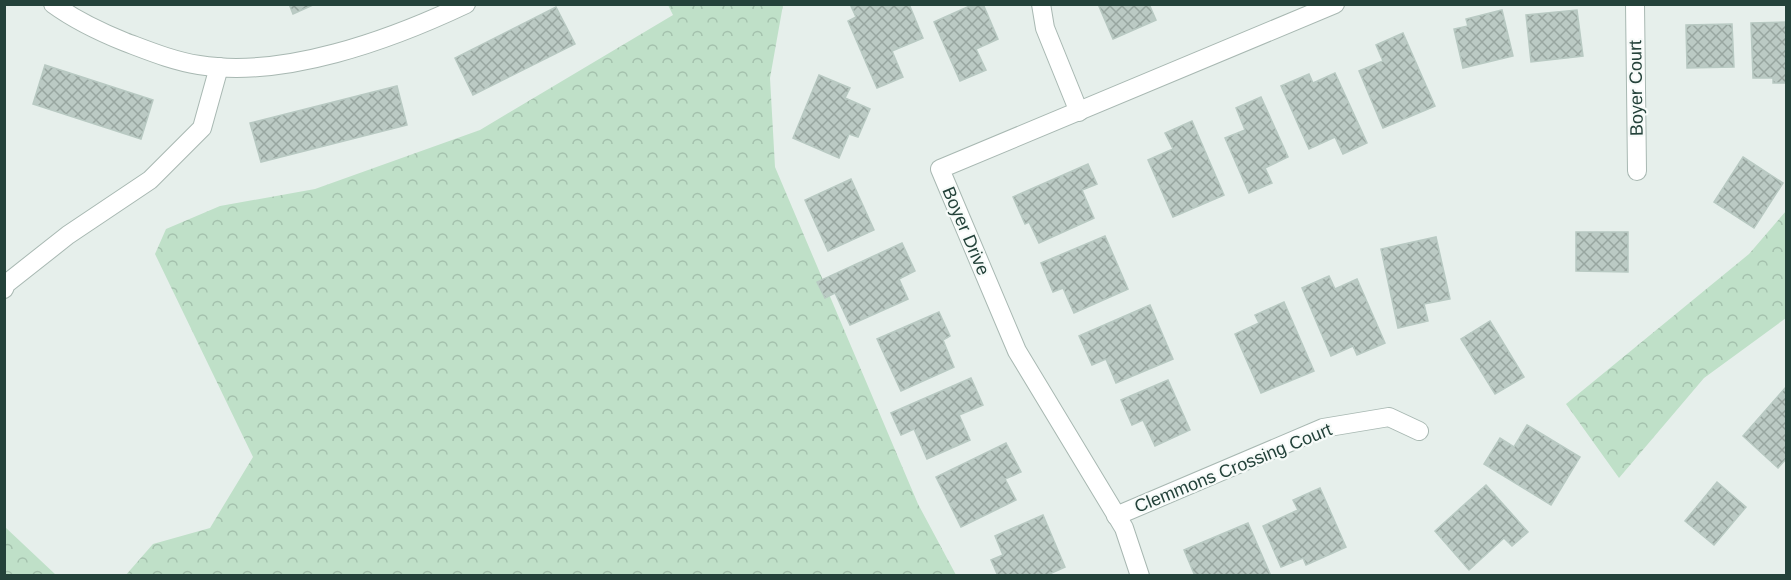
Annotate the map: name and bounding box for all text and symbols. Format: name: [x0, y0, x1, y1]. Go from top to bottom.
street label: Boyer Court: [1625, 40, 1647, 136]
street label: Boyer Drive: [938, 184, 994, 278]
street label: Clemmons Crossing Court: [1131, 419, 1335, 517]

